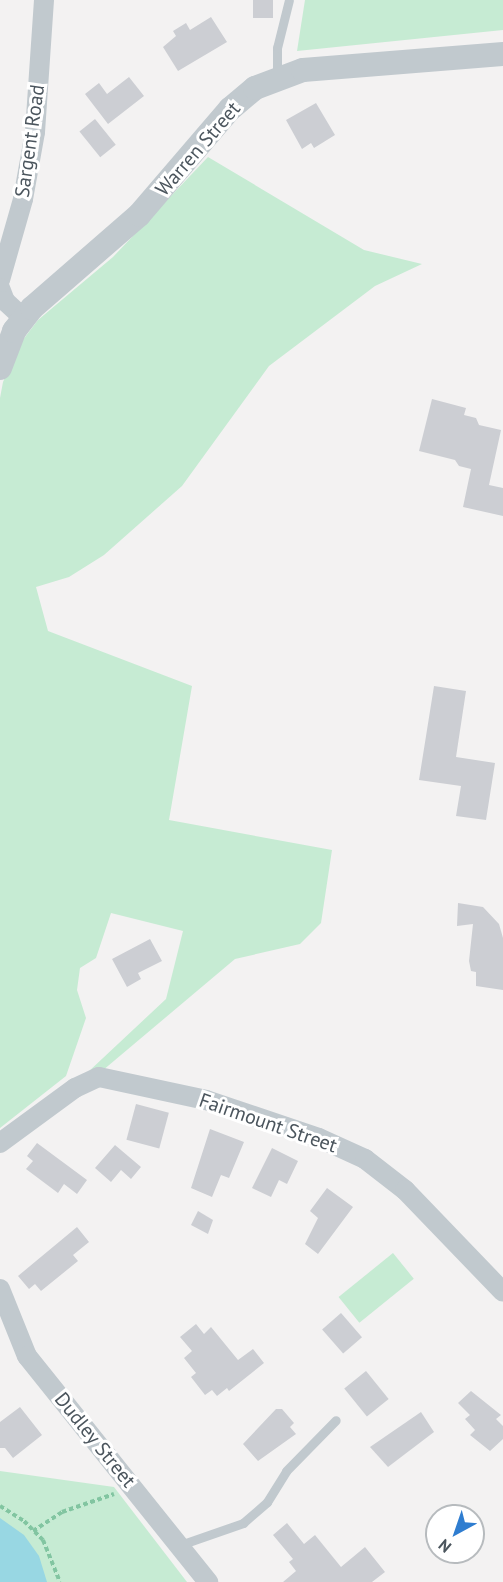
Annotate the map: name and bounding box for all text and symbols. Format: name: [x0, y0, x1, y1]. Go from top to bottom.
street label: Sargent Road: [10, 83, 50, 199]
street label: Warren Street: [151, 97, 245, 201]
street label: Fairmount Street: [196, 1088, 340, 1158]
street label: Dudley Street: [49, 1387, 141, 1493]
north arrow: [425, 1504, 485, 1564]
text: N: [434, 1535, 455, 1557]

